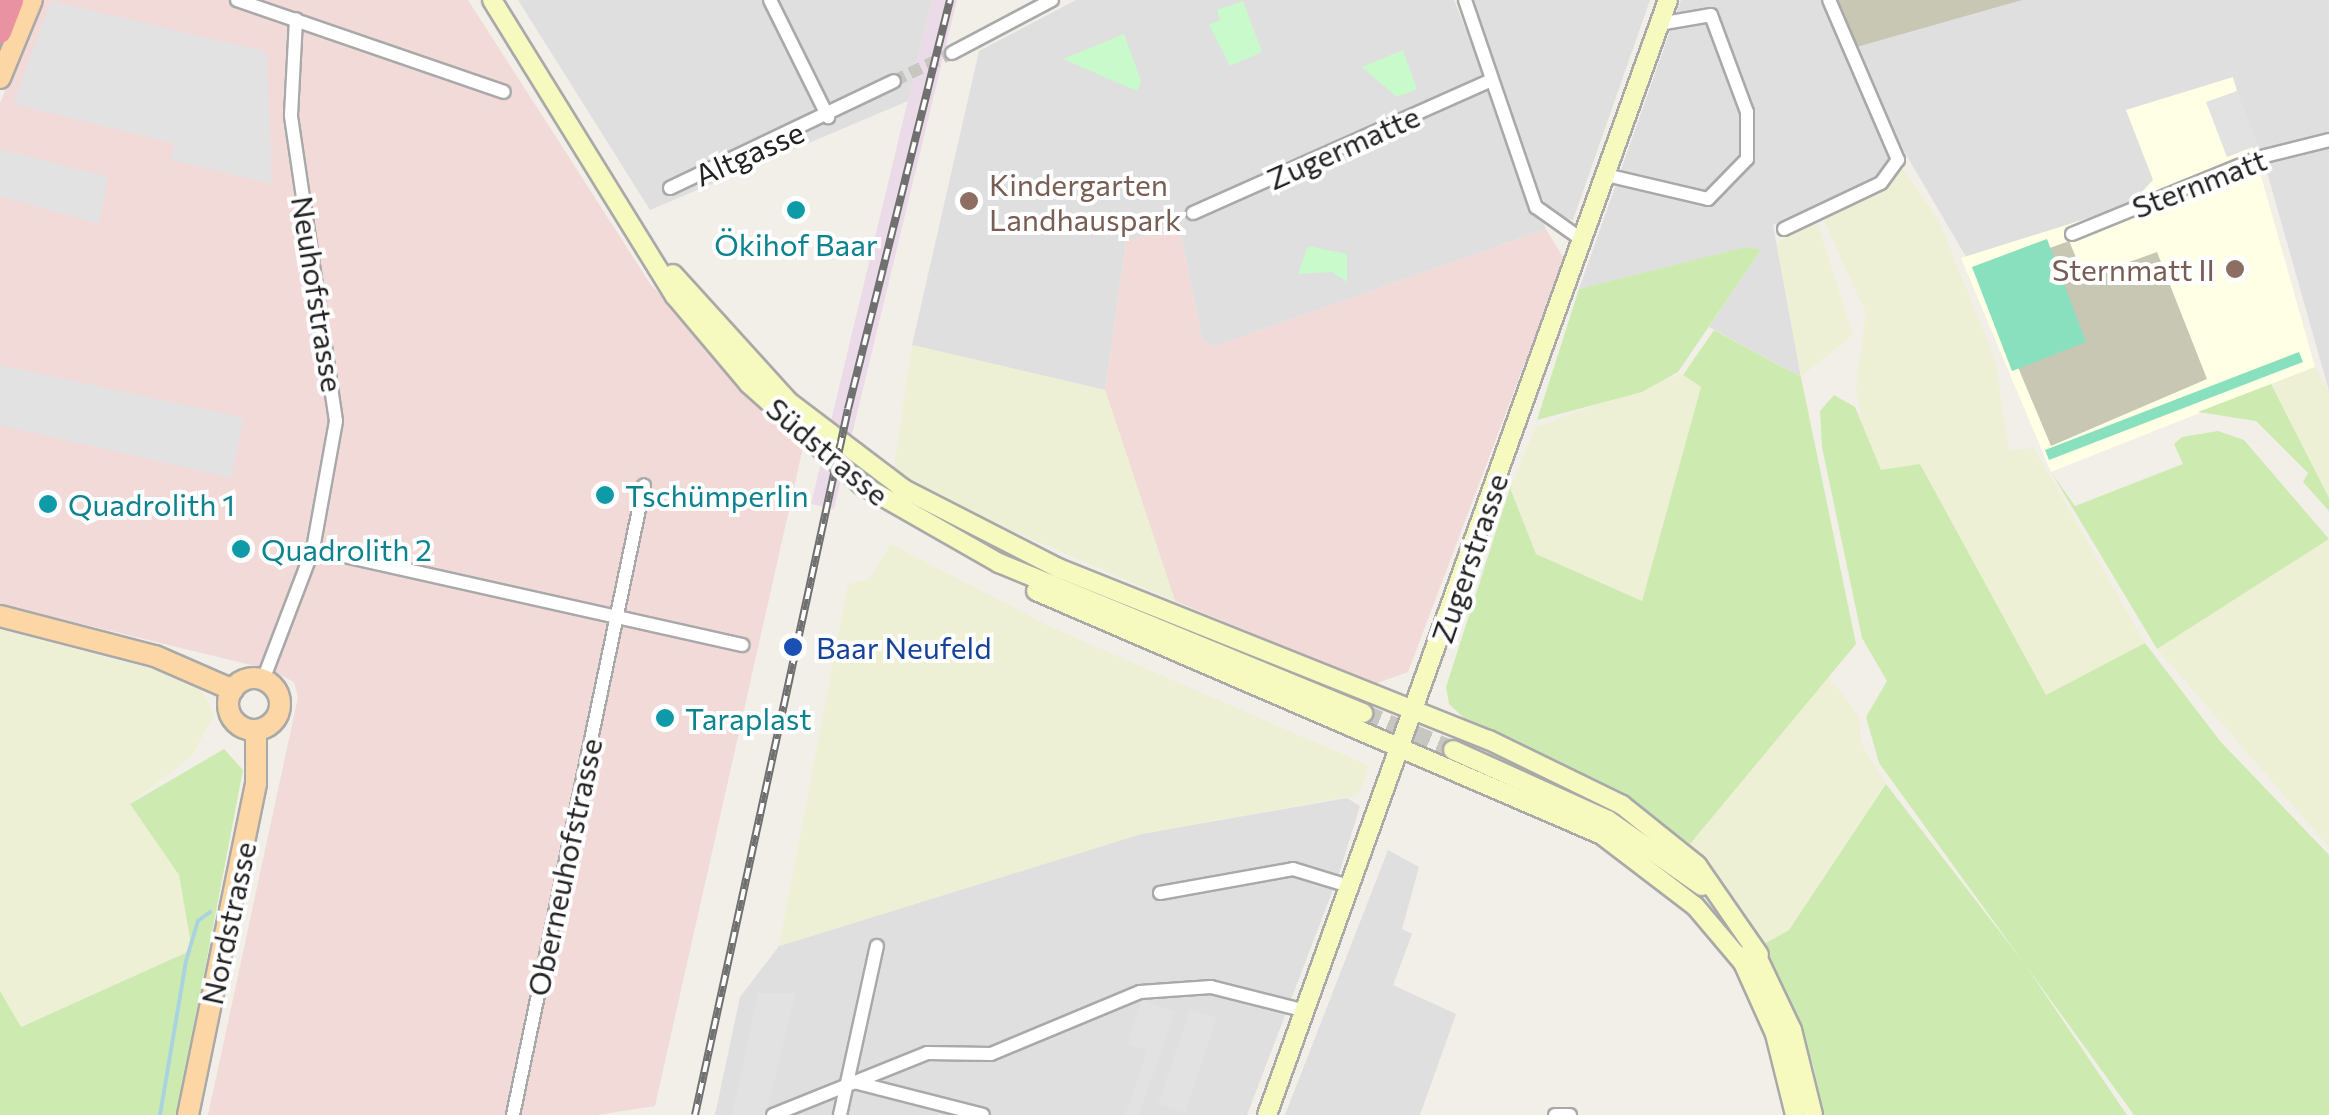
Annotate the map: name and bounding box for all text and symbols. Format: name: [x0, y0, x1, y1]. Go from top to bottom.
street label: Zugermatte: [1261, 97, 1425, 197]
street label: Altgasse: [689, 113, 809, 193]
street label: Sternmatt: [2127, 141, 2271, 225]
place label: Kindergarten Landhauspark: [989, 166, 1181, 236]
marker: Kindergarten Landhauspark: [958, 190, 980, 212]
street label: Neuhofstrasse: [285, 193, 351, 395]
marker: Ökihof Baar: [785, 199, 807, 221]
place label: Ökihof Baar: [714, 226, 878, 262]
place label: Sternmatt II: [2052, 251, 2215, 287]
marker: Sternmatt II: [2224, 258, 2246, 280]
street label: Südstrasse: [760, 390, 896, 512]
street label: Zugerstrasse: [1423, 469, 1515, 647]
place label: Tschümperlin: [625, 477, 809, 513]
marker: Tschümperlin: [594, 484, 616, 506]
place label: Quadrolith 1: [68, 486, 235, 522]
marker: Quadrolith 1: [37, 493, 59, 515]
place label: Quadrolith 2: [261, 531, 432, 567]
marker: Quadrolith 2: [230, 538, 252, 560]
place label: Baar Neufeld: [816, 629, 992, 665]
marker: Baar Neufeld: [780, 634, 806, 660]
place label: Taraplast: [685, 700, 812, 736]
marker: Taraplast: [654, 707, 676, 729]
street label: Oberneuhofstrasse: [519, 735, 609, 999]
street label: Nordstrasse: [193, 838, 263, 1008]

